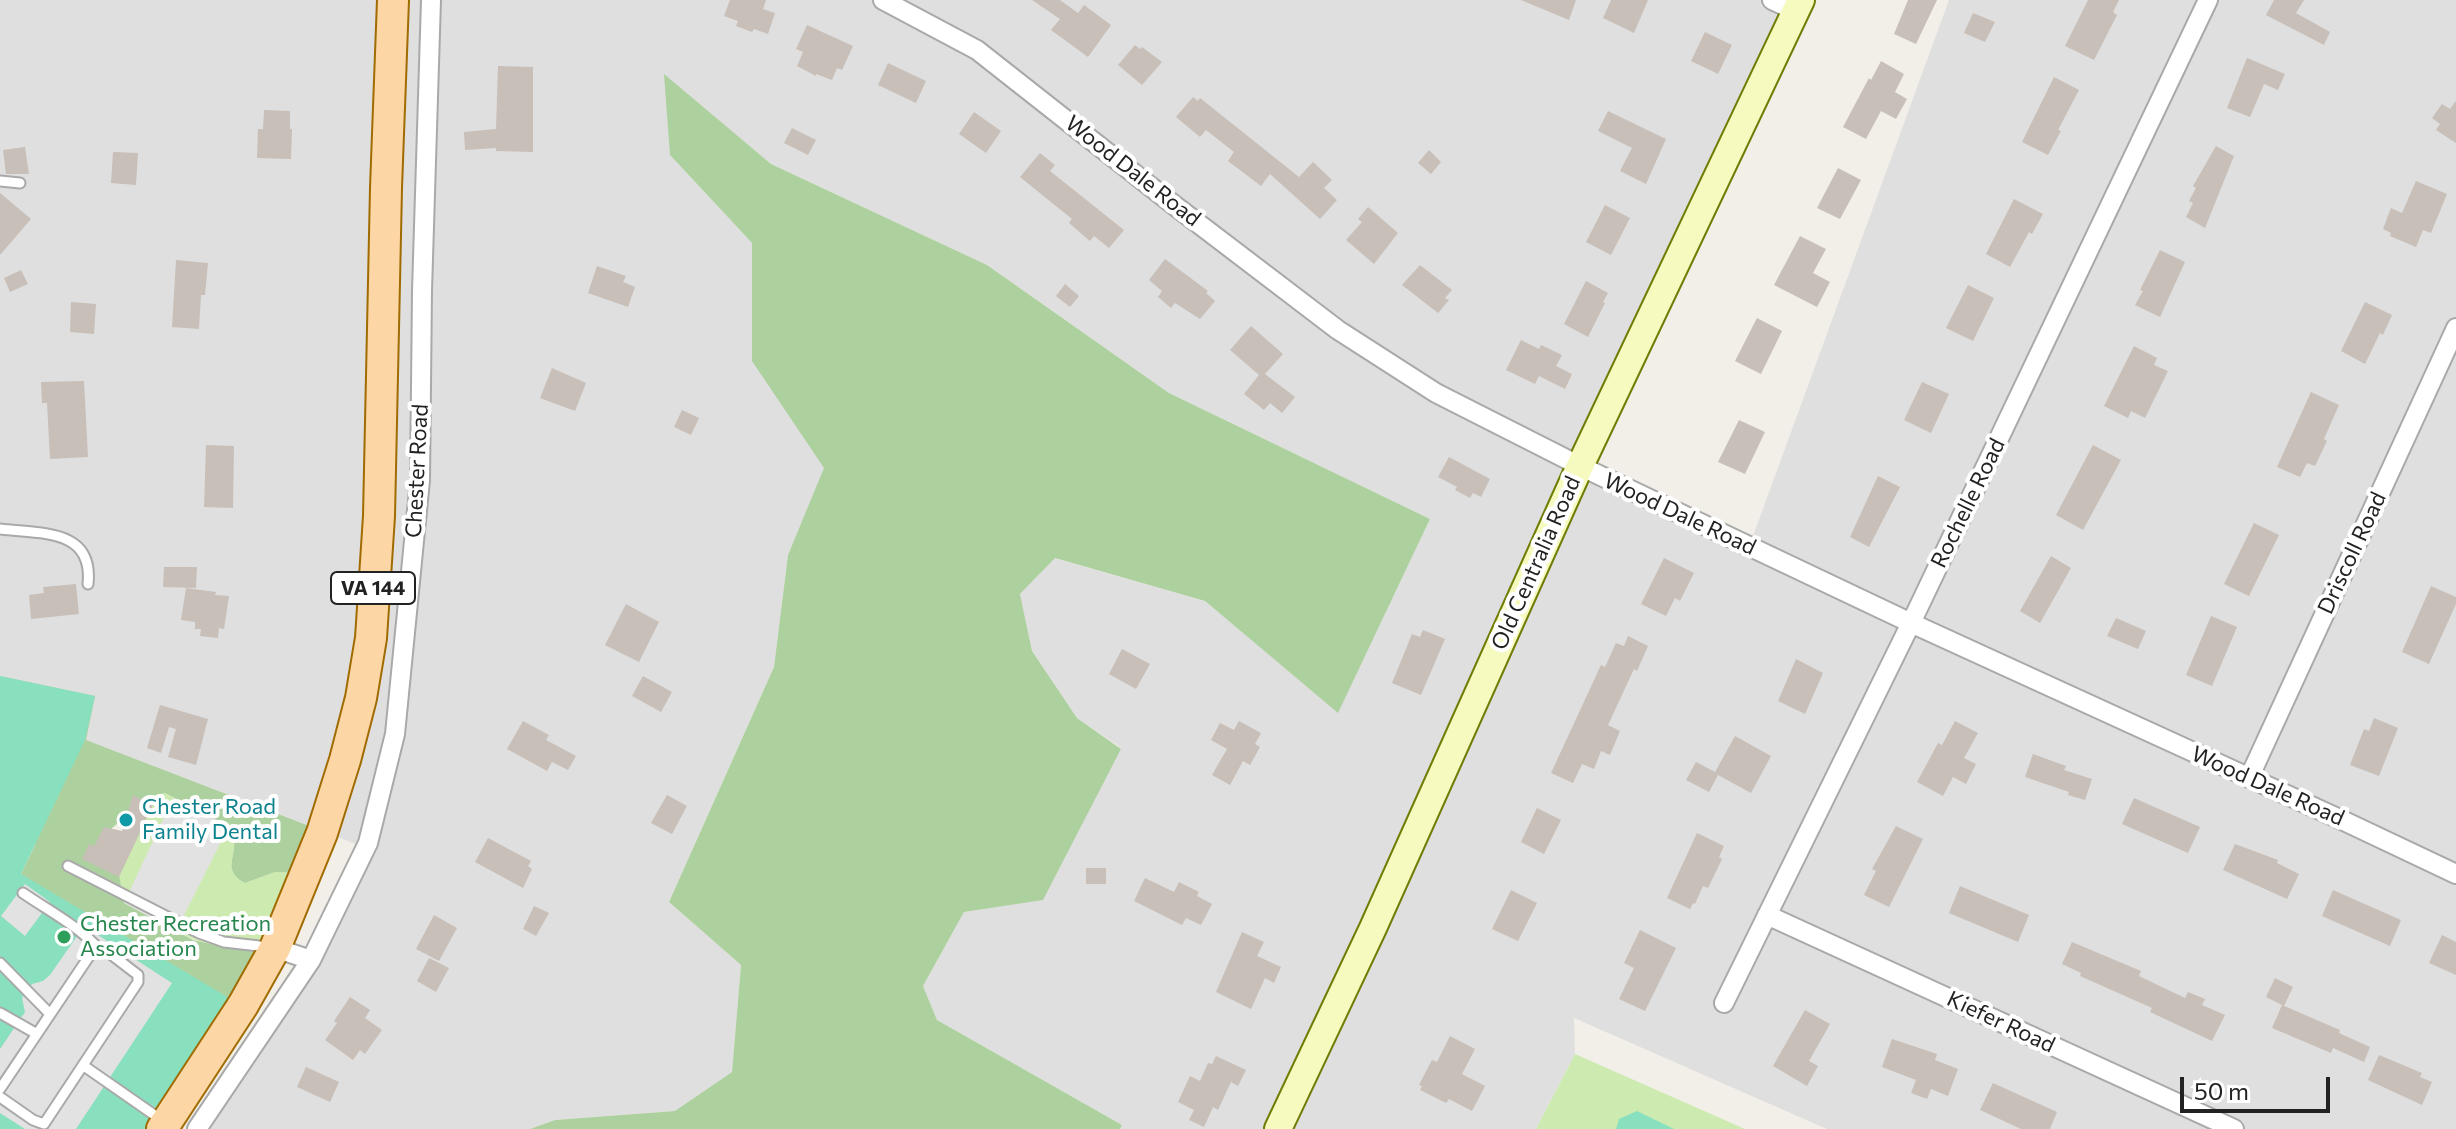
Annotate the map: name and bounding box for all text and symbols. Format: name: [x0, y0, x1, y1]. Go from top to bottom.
street label: Wood Dale Road: [1060, 110, 1206, 232]
street label: Chester Road: [400, 403, 434, 539]
street label: Rochelle Road: [1925, 434, 2011, 572]
street label: Wood Dale Road: [1600, 467, 1760, 561]
street label: Old Centralia Road: [1486, 472, 1586, 654]
street label: Driscoll Road: [2312, 488, 2392, 618]
road number: VA 144: [331, 572, 415, 604]
street label: Wood Dale Road: [2187, 740, 2349, 832]
place label: Chester Road Family Dental: [142, 794, 278, 846]
marker: Chester Road Family Dental: [117, 811, 135, 829]
place label: Chester Recreation Association: [80, 911, 271, 962]
marker: Chester Recreation Association: [55, 928, 73, 946]
street label: Kiefer Road: [1943, 986, 2059, 1058]
scale bar: [2184, 1061, 2334, 1111]
text: 50 m: [2194, 1076, 2249, 1105]

